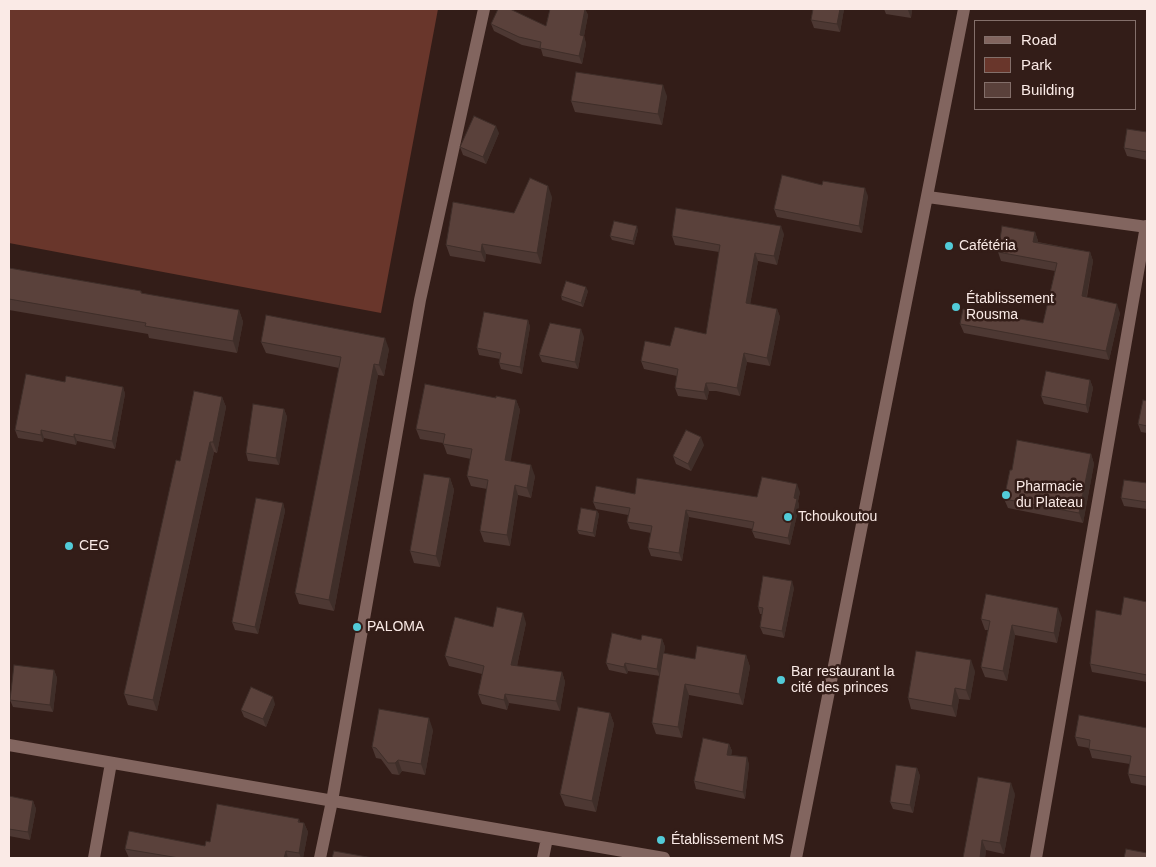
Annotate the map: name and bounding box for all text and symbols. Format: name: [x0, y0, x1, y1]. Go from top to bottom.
legend: [974, 20, 1136, 110]
text: Road: [1021, 31, 1057, 48]
text: Park: [1021, 56, 1052, 73]
text: Building: [1021, 81, 1074, 98]
place label: Cafétéria: [959, 238, 1016, 254]
marker: Cafétéria: [943, 240, 955, 252]
place label: Établissement Rousma: [966, 291, 1054, 324]
marker: Établissement Rousma: [950, 301, 962, 313]
place label: Pharmacie du Plateau: [1016, 479, 1083, 512]
marker: Pharmacie du Plateau: [1000, 489, 1012, 501]
place label: Tchoukoutou: [798, 509, 877, 525]
marker: Tchoukoutou: [782, 511, 794, 523]
place label: CEG: [79, 538, 109, 554]
marker: CEG: [63, 540, 75, 552]
place label: PALOMA: [367, 619, 424, 635]
marker: PALOMA: [351, 621, 363, 633]
place label: Bar restaurant la cité des princes: [791, 664, 894, 696]
marker: Bar restaurant la cité des princes: [775, 674, 787, 686]
place label: Établissement MS: [671, 832, 784, 848]
marker: Établissement MS: [655, 834, 667, 846]

